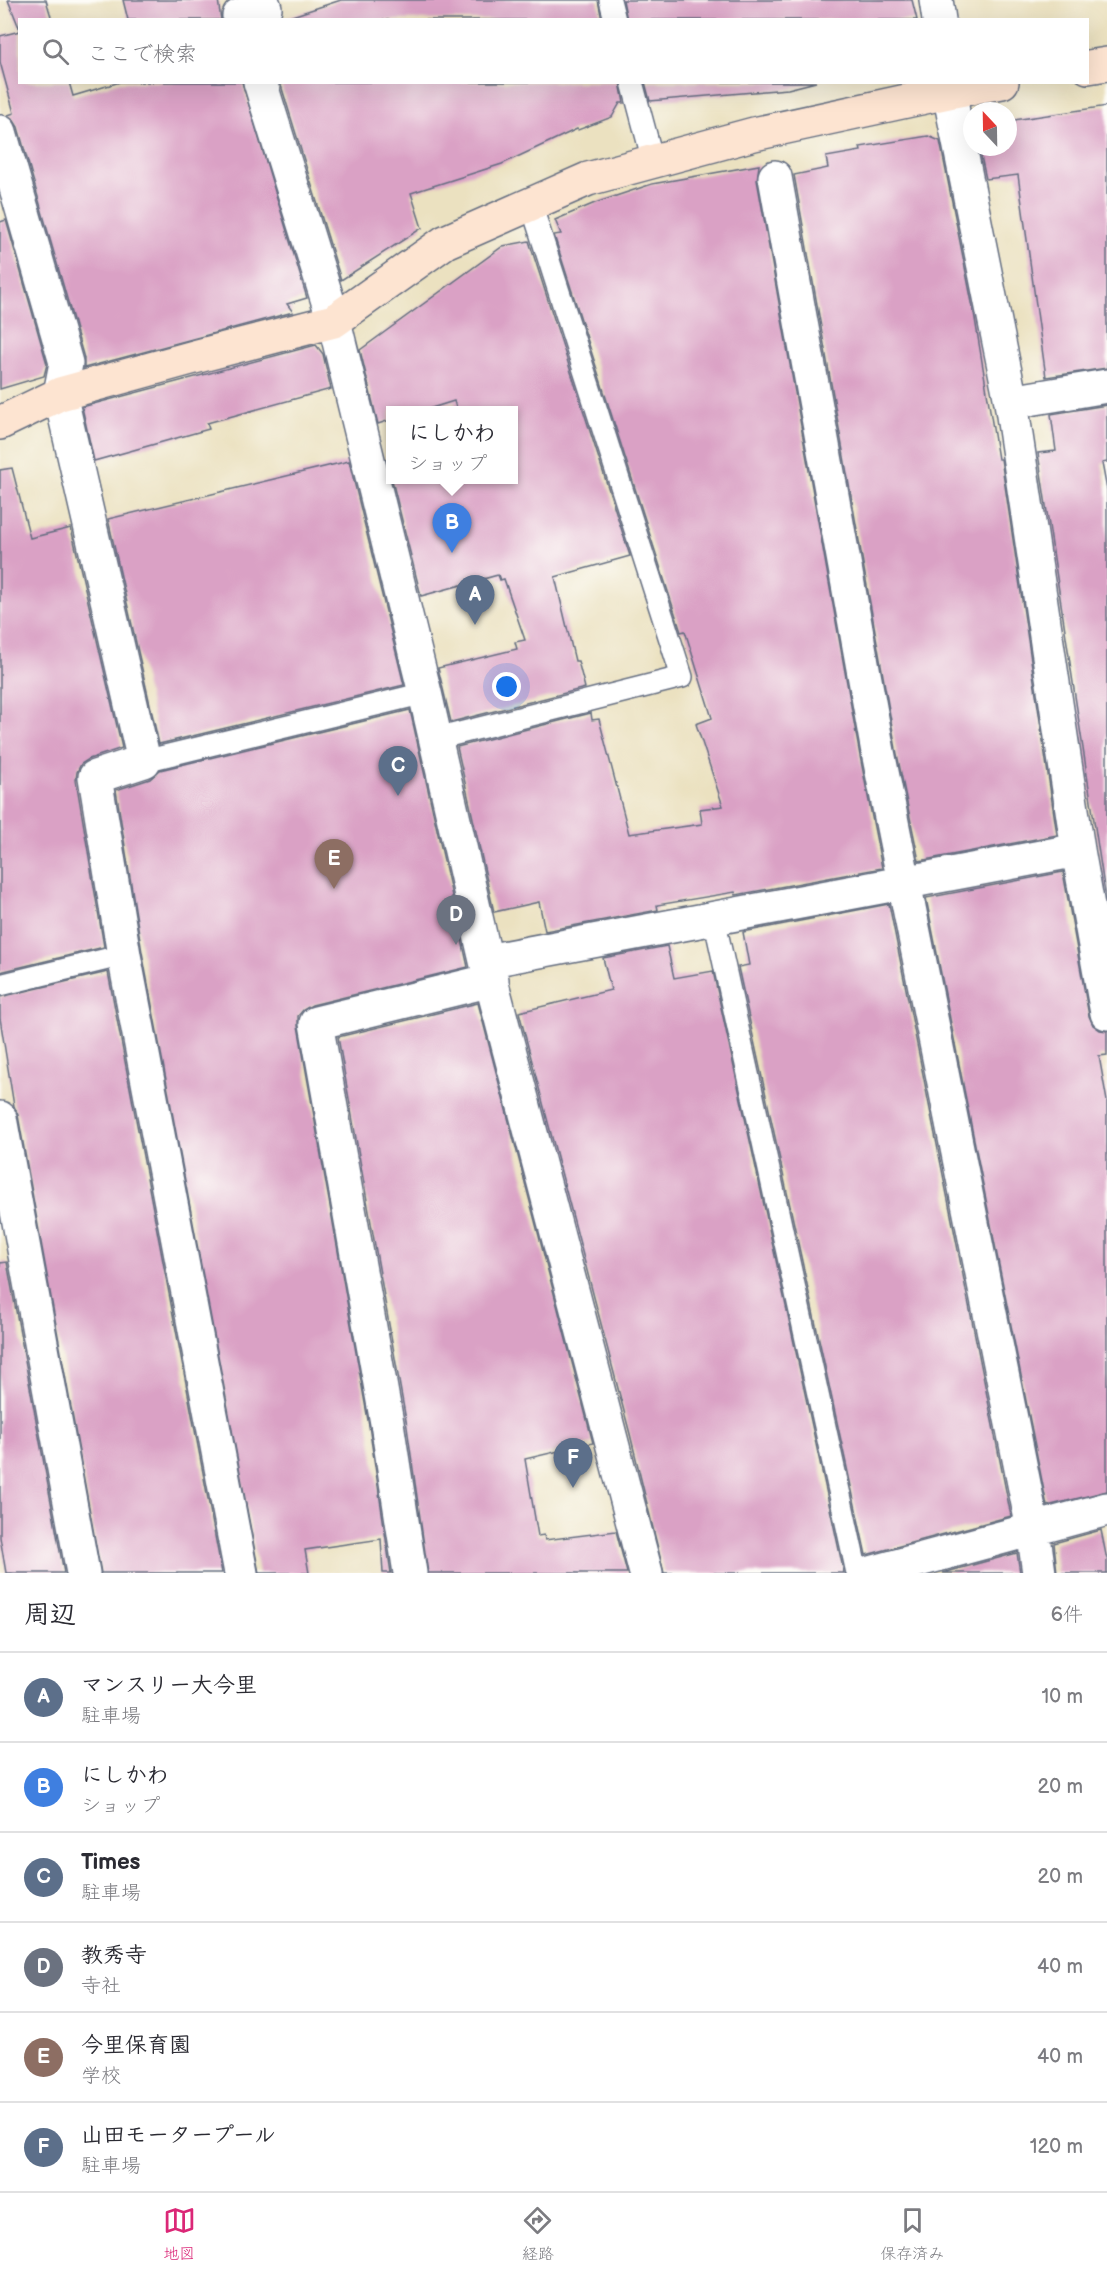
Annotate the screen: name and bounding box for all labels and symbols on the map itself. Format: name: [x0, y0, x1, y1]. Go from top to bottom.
north arrow: [963, 102, 1017, 156]
pin: B: [432, 504, 472, 553]
pin: A: [456, 576, 494, 625]
your location: [492, 672, 521, 701]
pin: C: [378, 746, 418, 796]
pin: E: [314, 840, 354, 889]
pin: D: [436, 896, 476, 945]
pin: F: [554, 1438, 592, 1488]

